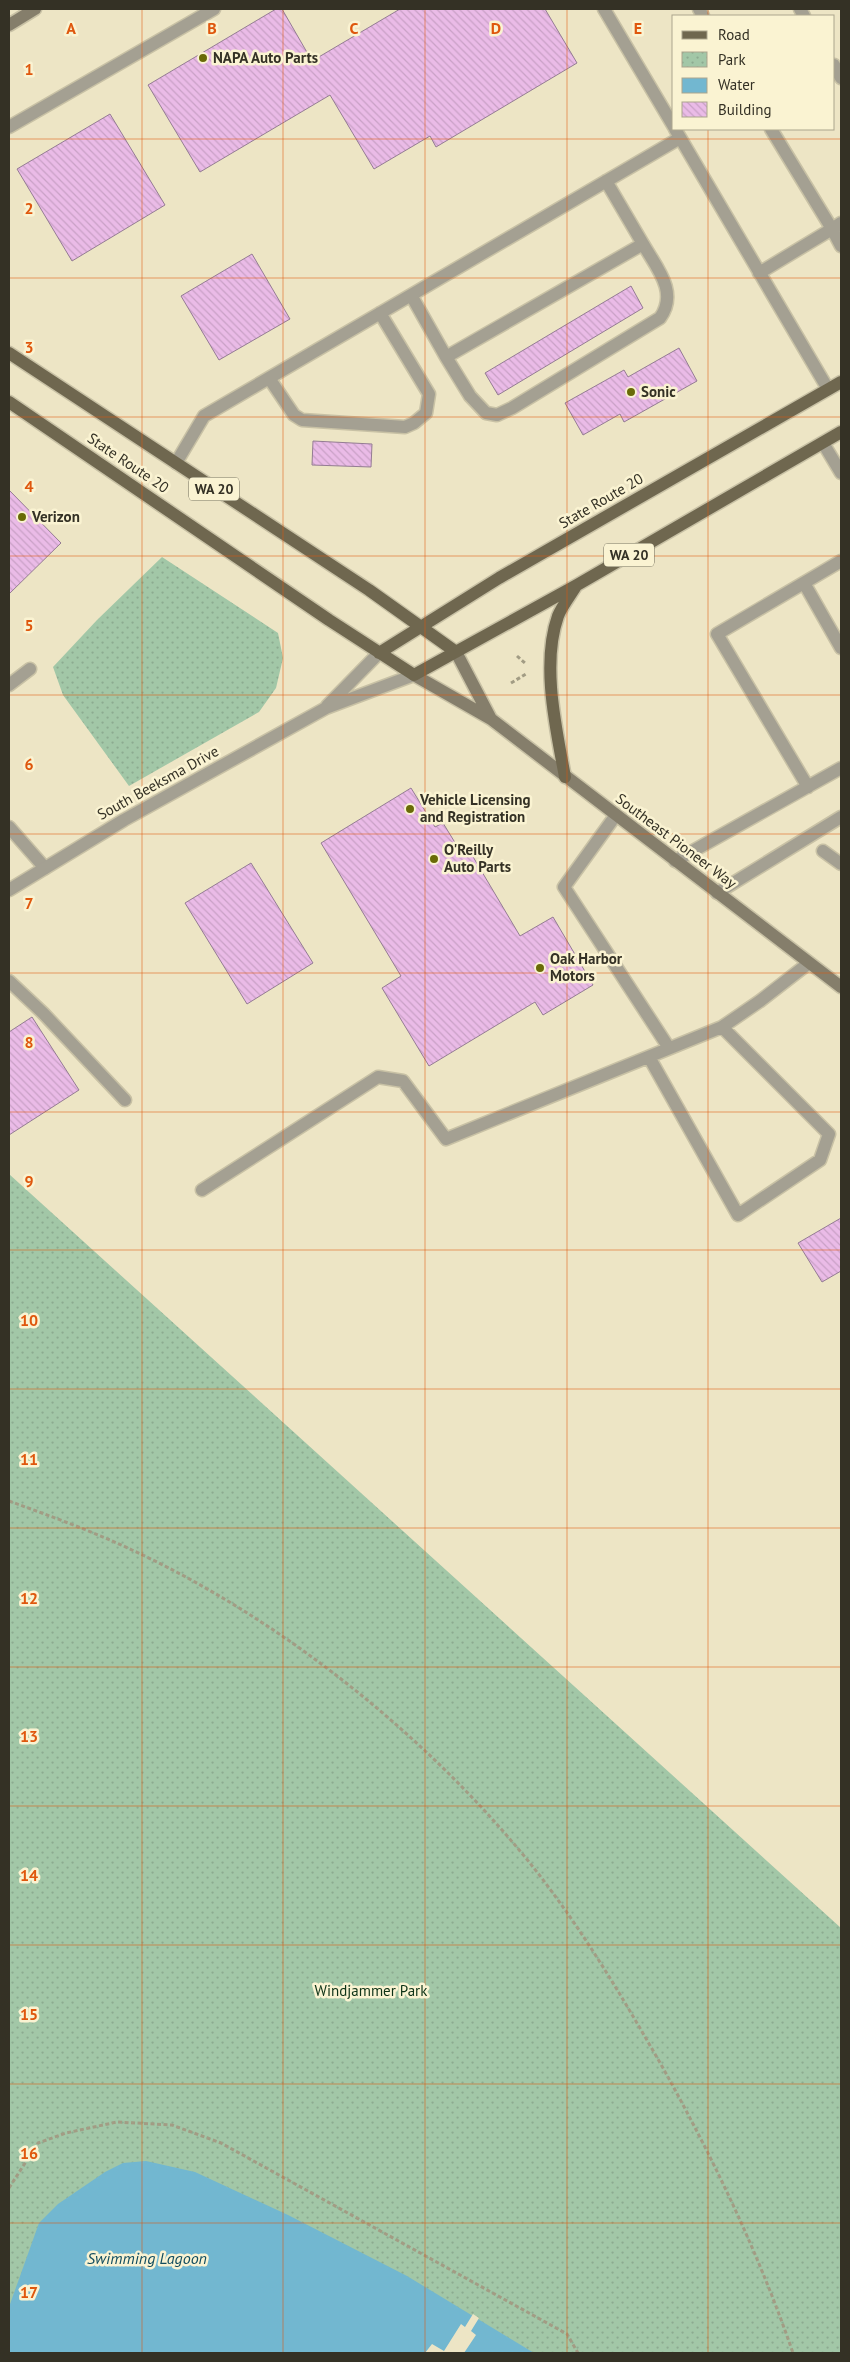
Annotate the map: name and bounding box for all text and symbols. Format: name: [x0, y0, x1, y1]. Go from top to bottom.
legend: [672, 15, 835, 130]
text: A: [66, 18, 76, 38]
text: B: [207, 18, 217, 38]
text: C: [350, 18, 359, 38]
text: D: [491, 18, 501, 38]
text: E: [634, 18, 642, 38]
text: Road: [718, 25, 750, 44]
place label: NAPA Auto Parts: [213, 48, 318, 67]
text: Park: [718, 50, 746, 69]
marker: NAPA Auto Parts: [197, 52, 209, 64]
text: 1: [24, 59, 34, 79]
text: Water: [718, 75, 755, 94]
text: Building: [718, 100, 772, 119]
text: 2: [24, 198, 34, 218]
text: 3: [24, 337, 34, 357]
place label: Sonic: [641, 382, 676, 401]
marker: Sonic: [625, 386, 637, 398]
street label: State Route 20: [84, 428, 173, 497]
street label: State Route 20: [555, 469, 646, 532]
text: 4: [24, 476, 34, 496]
road number: WA 20: [189, 478, 239, 500]
place label: Verizon: [31, 507, 80, 526]
marker: Verizon: [16, 511, 28, 523]
road number: WA 20: [604, 544, 654, 566]
text: 5: [24, 615, 34, 635]
street label: South Beeksma Drive: [94, 741, 222, 824]
text: 6: [24, 754, 34, 774]
street label: Southeast Pioneer Way: [612, 789, 741, 892]
place label: Vehicle Licensing and Registration: [419, 790, 530, 826]
marker: Vehicle Licensing and Registration: [404, 803, 416, 815]
place label: O'Reilly Auto Parts: [444, 840, 511, 876]
marker: O'Reilly Auto Parts: [428, 853, 440, 865]
text: 7: [24, 893, 34, 913]
place label: Oak Harbor Motors: [550, 949, 623, 985]
marker: Oak Harbor Motors: [534, 962, 546, 974]
text: 8: [24, 1032, 34, 1052]
text: 9: [24, 1171, 34, 1191]
text: 10: [20, 1310, 38, 1330]
text: 11: [20, 1449, 38, 1469]
text: 12: [20, 1588, 38, 1608]
text: 13: [20, 1726, 38, 1746]
text: 14: [20, 1865, 38, 1885]
park label: Windjammer Park: [315, 1981, 428, 2000]
text: 15: [20, 2004, 38, 2024]
text: 16: [20, 2143, 38, 2163]
water label: Swimming Lagoon: [87, 2248, 207, 2268]
text: 17: [20, 2282, 38, 2302]

